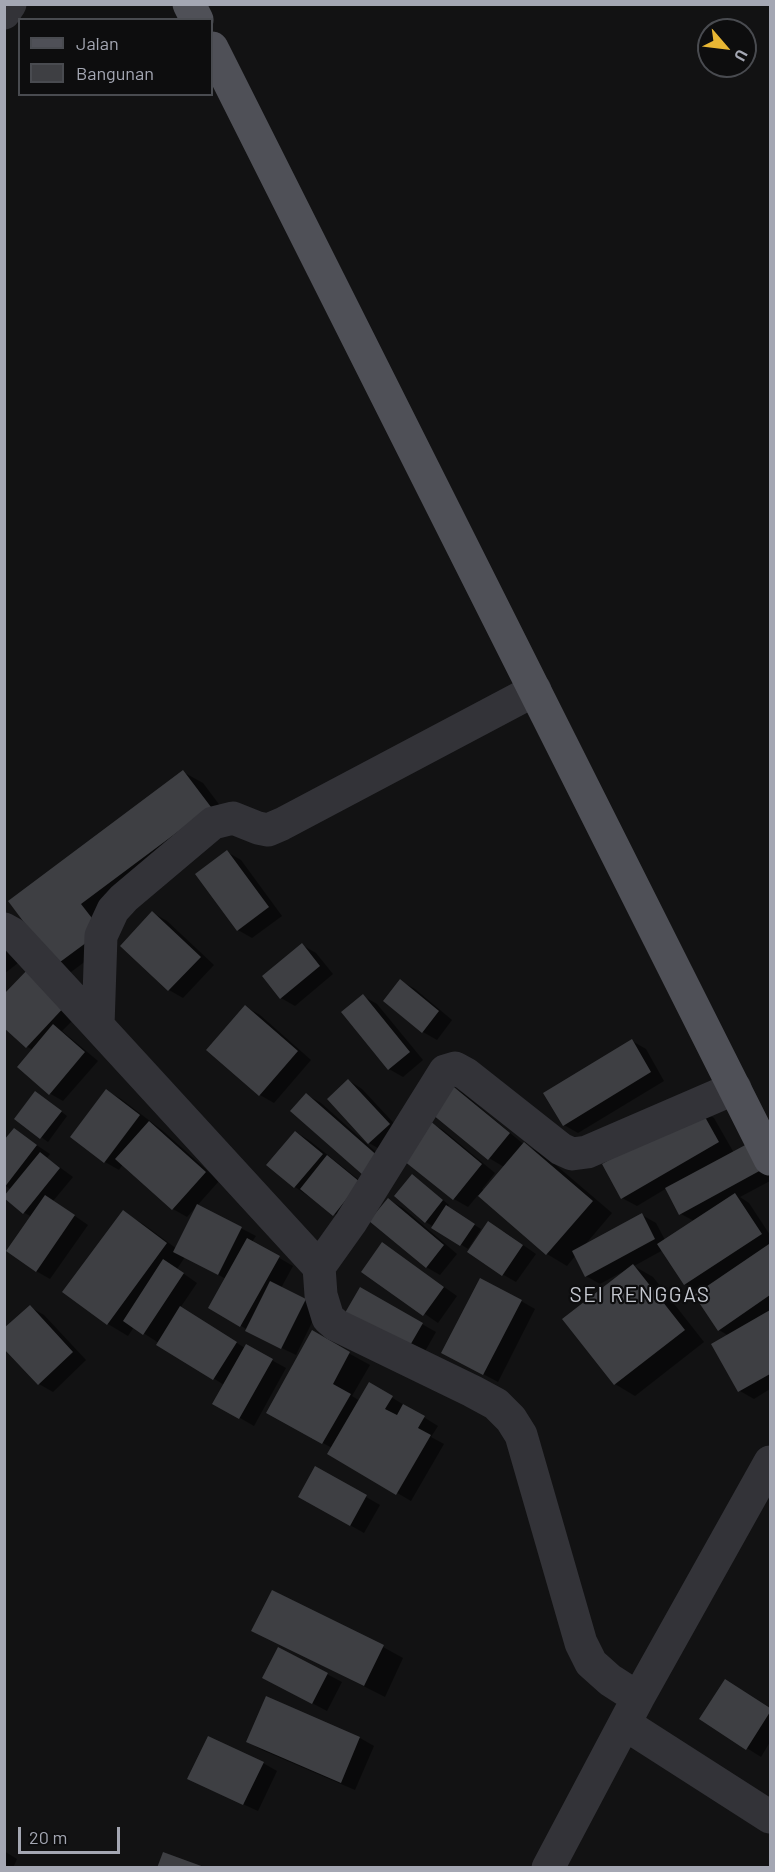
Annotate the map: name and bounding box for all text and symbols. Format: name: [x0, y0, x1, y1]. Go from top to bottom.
legend: [18, 18, 213, 96]
north arrow: [697, 18, 757, 78]
text: Jalan: [76, 32, 119, 54]
text: U: [731, 47, 752, 65]
text: Bangunan: [76, 62, 154, 84]
district label: SEI RENGGAS: [570, 1282, 710, 1308]
scale bar: [21, 1815, 123, 1853]
text: 20 m: [29, 1826, 67, 1848]

